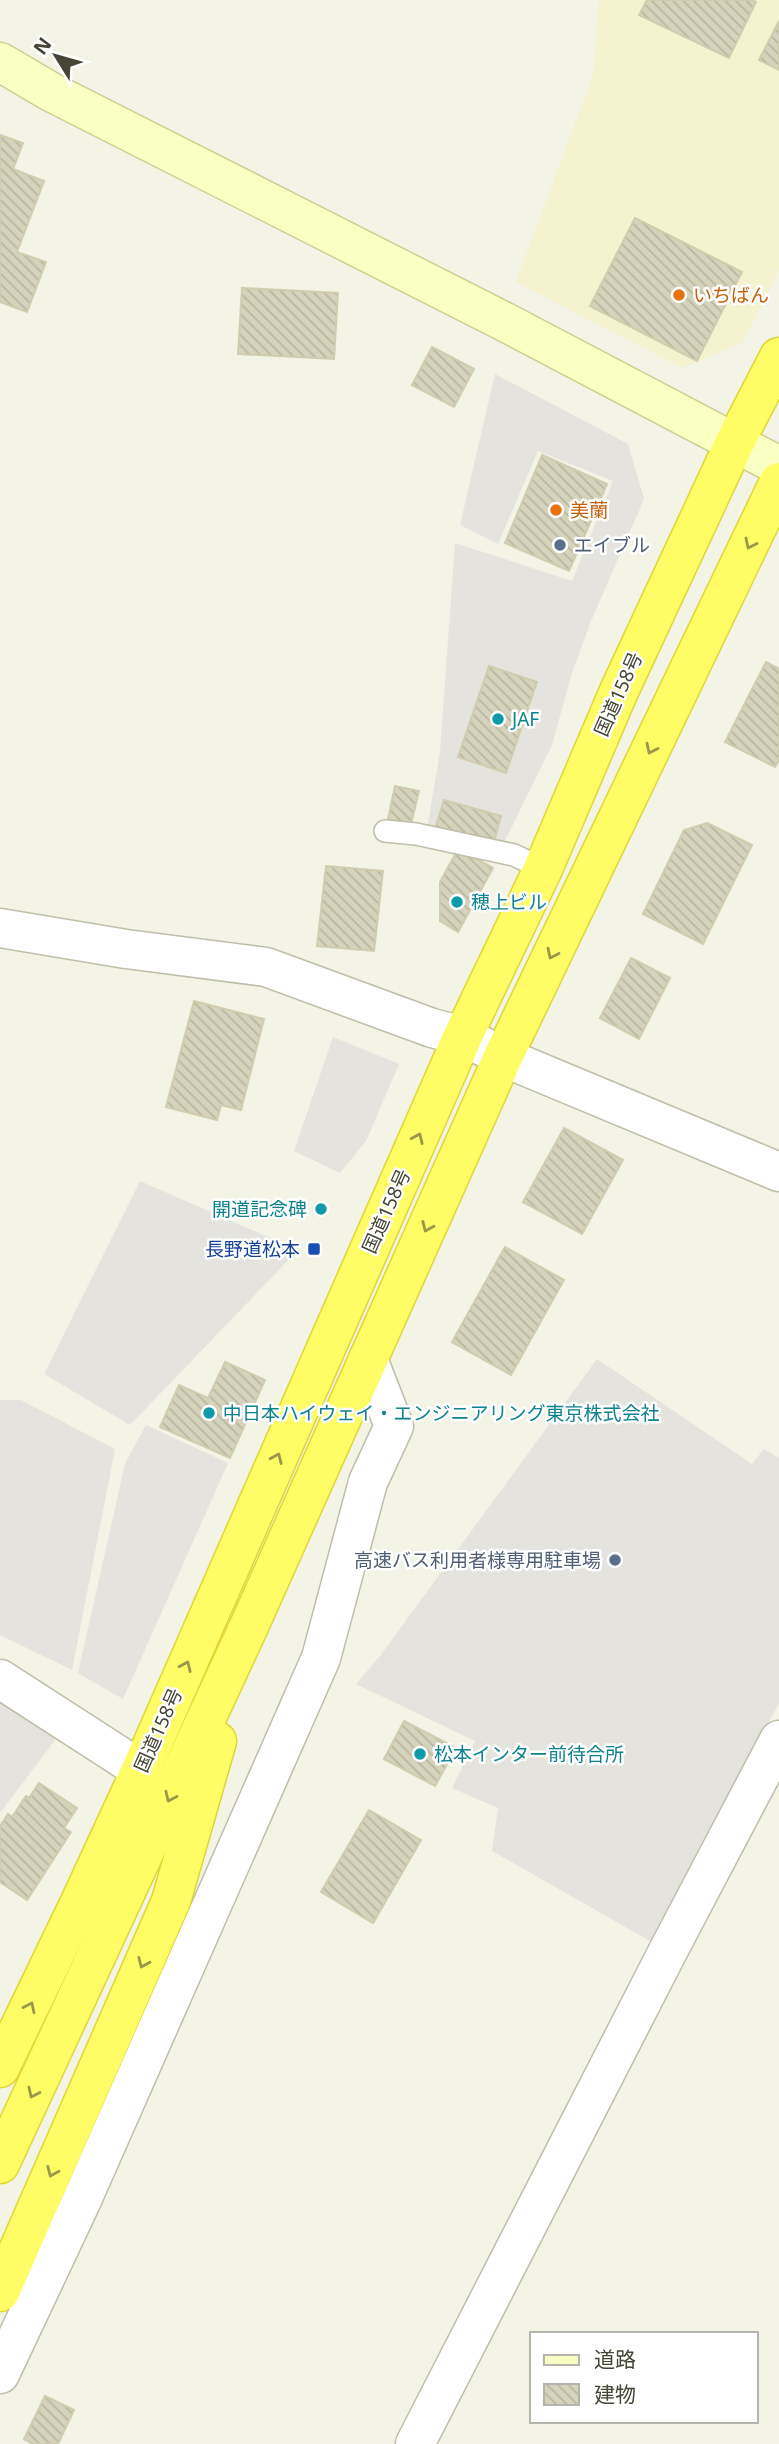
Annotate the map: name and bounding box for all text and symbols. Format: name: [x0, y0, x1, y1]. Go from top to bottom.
north arrow: [21, 21, 91, 91]
text: N: [27, 32, 57, 60]
place label: いちばん: [693, 282, 769, 308]
marker: いちばん: [671, 287, 687, 303]
place label: 美蘭: [570, 497, 608, 523]
marker: 美蘭: [548, 502, 564, 518]
place label: エイブル: [574, 532, 650, 558]
marker: エイブル: [552, 537, 568, 553]
one-way arrow: [744, 537, 758, 549]
street label: 国道158号: [588, 648, 648, 740]
place label: JAF: [510, 706, 539, 732]
marker: JAF: [490, 711, 506, 727]
one-way arrow: [645, 742, 659, 754]
place label: 穂上ビル: [471, 889, 547, 915]
marker: 穂上ビル: [449, 894, 465, 910]
one-way arrow: [547, 947, 561, 959]
one-way arrow: [410, 1132, 424, 1145]
street label: 国道158号: [356, 1165, 416, 1257]
place label: 開道記念碑: [212, 1196, 307, 1222]
marker: 開道記念碑: [313, 1201, 329, 1217]
one-way arrow: [421, 1220, 435, 1232]
place label: 長野道松本: [205, 1236, 300, 1262]
marker: 長野道松本: [306, 1241, 322, 1257]
place label: 中日本ハイウェイ・エンジニアリング東京株式会社: [223, 1400, 660, 1426]
marker: 中日本ハイウェイ・エンジニアリング東京株式会社: [201, 1405, 217, 1421]
one-way arrow: [269, 1453, 283, 1465]
place label: 高速バス利用者様専用駐車場: [354, 1547, 601, 1573]
marker: 高速バス利用者様専用駐車場: [607, 1552, 623, 1568]
one-way arrow: [178, 1661, 192, 1674]
street label: 国道158号: [128, 1684, 188, 1776]
place label: 松本インター前待合所: [434, 1741, 624, 1767]
marker: 松本インター前待合所: [412, 1746, 428, 1762]
one-way arrow: [164, 1790, 178, 1802]
one-way arrow: [138, 1957, 152, 1969]
one-way arrow: [21, 2002, 35, 2014]
one-way arrow: [27, 2085, 41, 2098]
one-way arrow: [46, 2165, 60, 2177]
legend: [530, 2332, 758, 2423]
text: 道路: [594, 2345, 636, 2373]
text: 建物: [594, 2380, 636, 2408]

